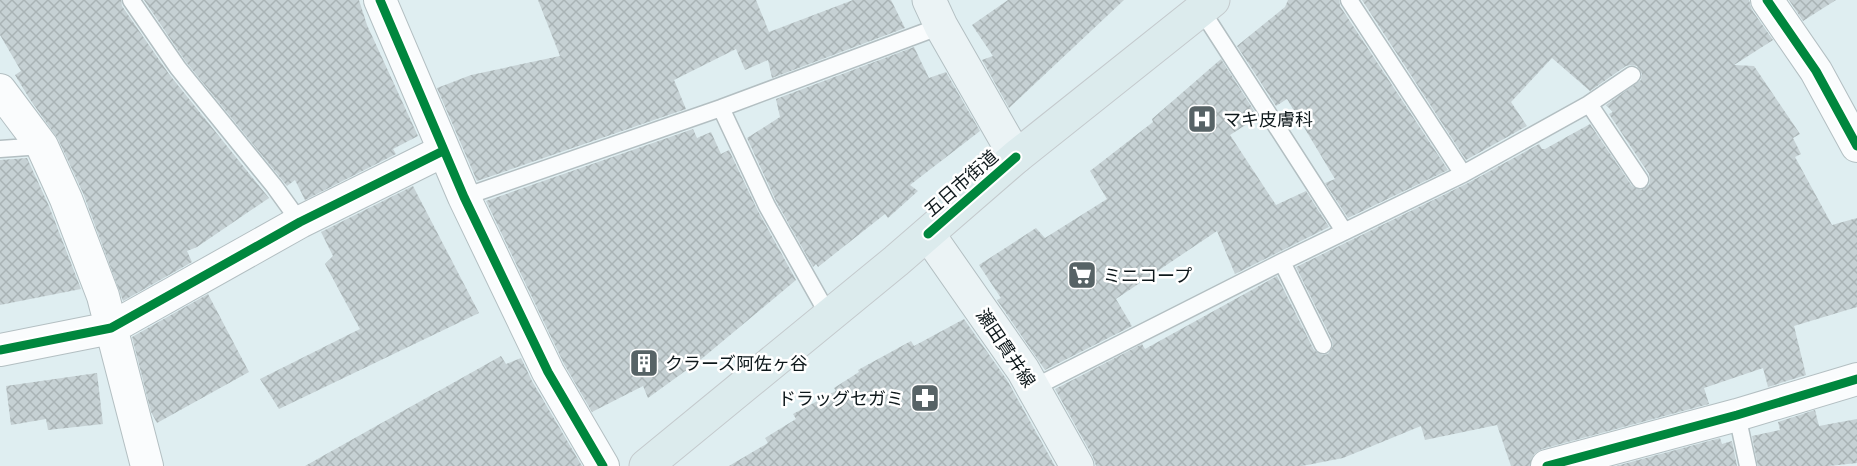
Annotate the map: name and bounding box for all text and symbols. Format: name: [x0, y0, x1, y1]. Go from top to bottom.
hospital icon: マキ皮膚科: [1186, 103, 1218, 135]
place label: マキ皮膚科: [1223, 108, 1313, 131]
street label: 五日市街道: [919, 145, 1003, 221]
supermarket icon: ミニコープ: [1066, 259, 1098, 291]
place label: ミニコープ: [1103, 264, 1192, 287]
street label: 瀬田貫井線: [971, 304, 1041, 392]
building icon: クラーズ阿佐ヶ谷: [628, 347, 660, 379]
place label: クラーズ阿佐ヶ谷: [665, 352, 808, 375]
pharmacy icon: ドラッグセガミ: [909, 382, 941, 414]
place label: ドラッグセガミ: [778, 387, 904, 410]

